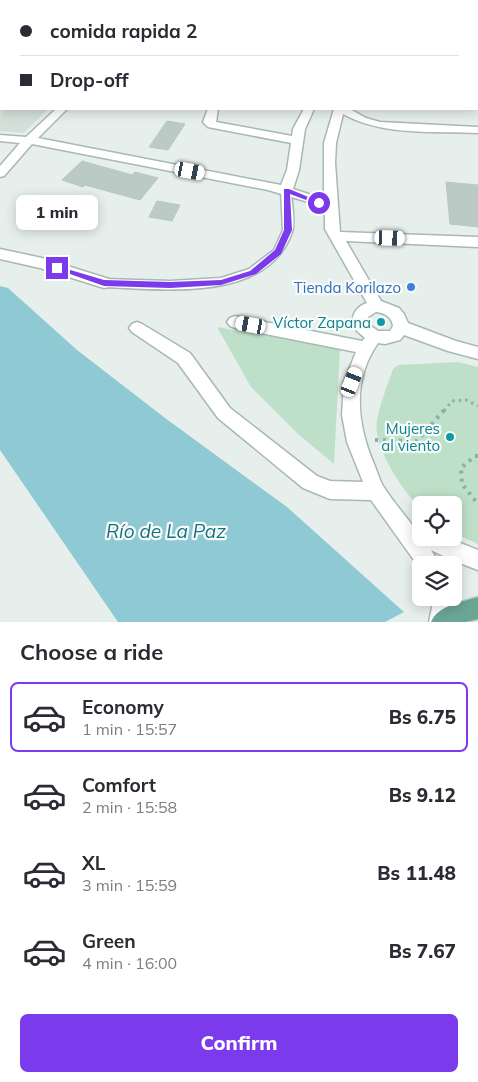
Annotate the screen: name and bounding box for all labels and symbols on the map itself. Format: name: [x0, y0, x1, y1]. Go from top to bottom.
car: [173, 161, 206, 181]
route start: [308, 192, 330, 214]
callout: 1 min: [16, 196, 98, 230]
car: [374, 230, 405, 246]
route end: [46, 257, 68, 279]
place label: Tienda Korilazo: [294, 278, 401, 297]
marker: Tienda Korilazo: [405, 281, 417, 293]
place label: Víctor Zapana: [273, 313, 371, 332]
car: [234, 315, 267, 335]
marker: Víctor Zapana: [375, 316, 387, 328]
car: [339, 365, 364, 399]
place label: Mujeres al viento: [381, 419, 440, 455]
marker: Mujeres al viento: [444, 431, 456, 443]
water label: Río de La Paz: [106, 519, 226, 543]

